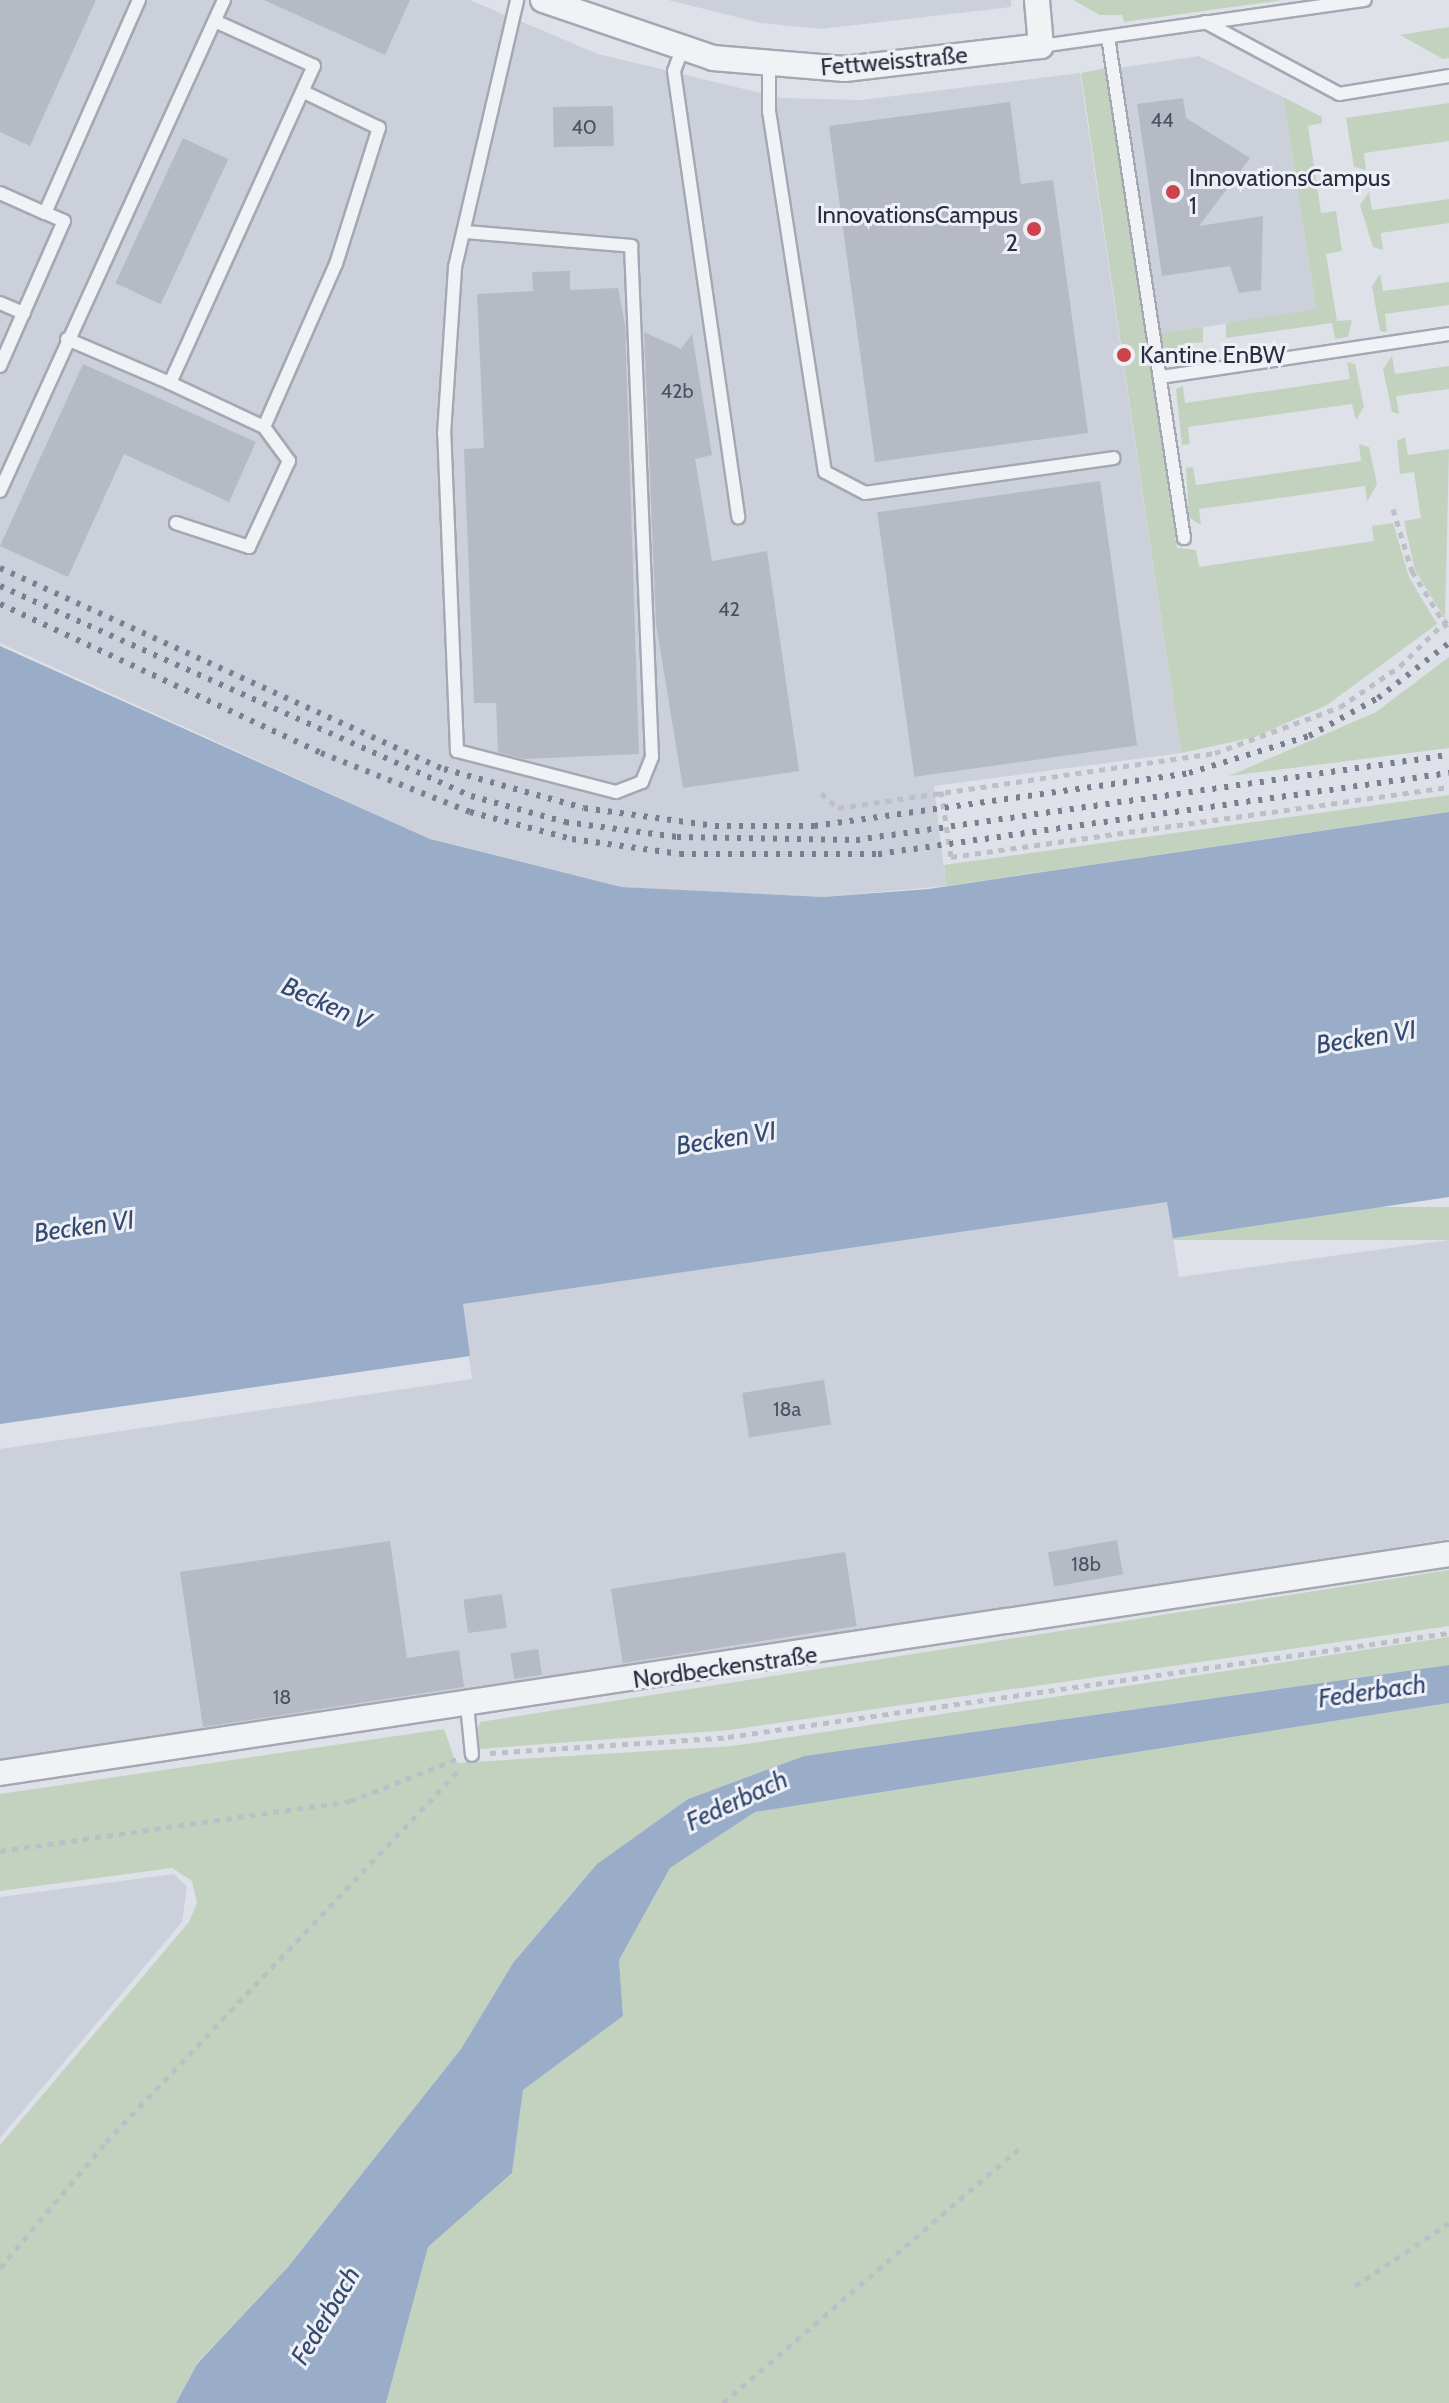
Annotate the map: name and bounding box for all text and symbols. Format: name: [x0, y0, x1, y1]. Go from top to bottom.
street label: Fettweisstraße: [819, 40, 969, 82]
house number: 44: [1150, 108, 1174, 132]
house number: 40: [571, 115, 597, 139]
place label: InnovationsCampus 1: [1189, 164, 1390, 220]
marker: InnovationsCampus 1: [1164, 183, 1182, 201]
place label: InnovationsCampus 2: [817, 201, 1018, 257]
marker: InnovationsCampus 2: [1025, 220, 1043, 238]
place label: Kantine EnBW: [1140, 341, 1285, 369]
marker: Kantine EnBW: [1115, 346, 1133, 364]
house number: 42b: [660, 379, 694, 403]
house number: 42: [718, 597, 740, 621]
water label: Becken V: [277, 971, 375, 1037]
water label: Becken VI: [1314, 1015, 1418, 1061]
water label: Becken VI: [674, 1116, 778, 1162]
water label: Becken VI: [32, 1205, 136, 1249]
house number: 18a: [773, 1397, 801, 1421]
house number: 18b: [1071, 1552, 1101, 1576]
street label: Nordbeckenstraße: [631, 1640, 819, 1694]
water label: Federbach: [1316, 1669, 1428, 1715]
house number: 18: [273, 1685, 291, 1709]
water label: Federbach: [681, 1764, 793, 1838]
water label: Federbach: [285, 2261, 367, 2371]

